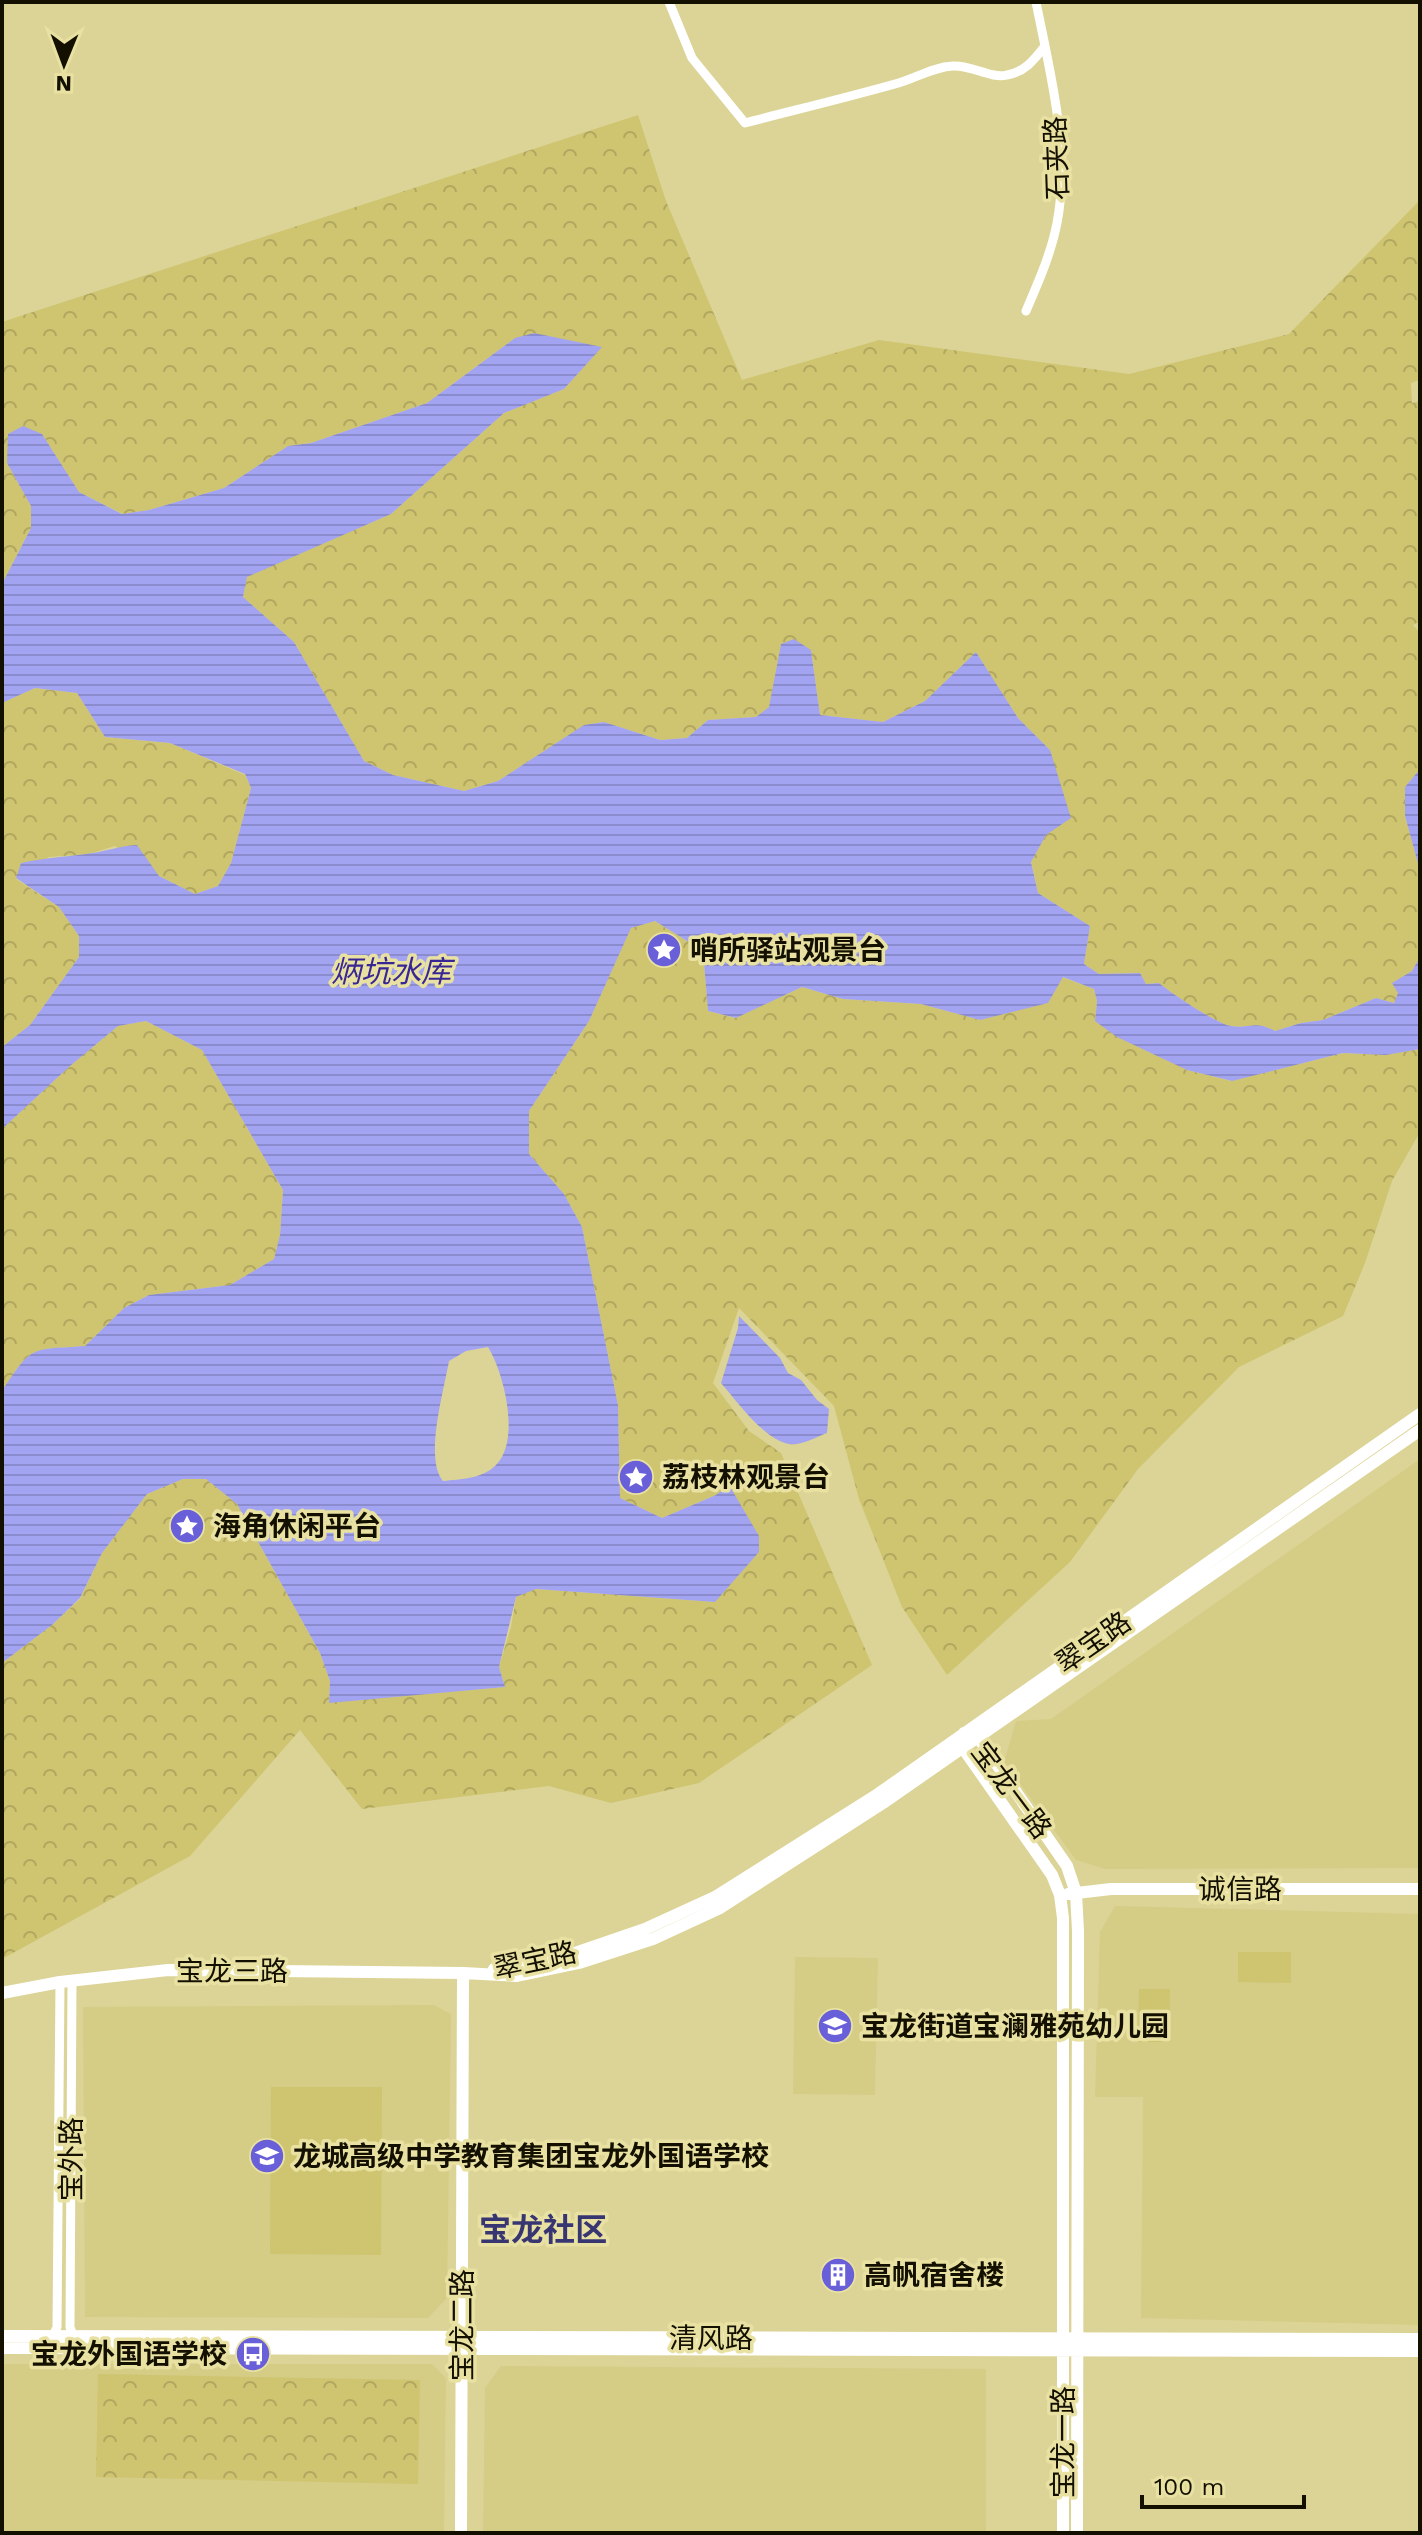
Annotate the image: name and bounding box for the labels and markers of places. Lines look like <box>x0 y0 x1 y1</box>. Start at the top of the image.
place icon: 哨所驿站观景台 <box>645 931 683 969</box>
place label: 哨所驿站观景台 <box>690 934 886 967</box>
place icon: 荔枝林观景台 <box>617 1458 655 1496</box>
place label: 荔枝林观景台 <box>662 1461 830 1494</box>
place icon: 海角休闲平台 <box>168 1507 206 1545</box>
place label: 海角休闲平台 <box>213 1510 381 1543</box>
school or university icon: 宝龙街道宝澜雅苑幼儿园 <box>816 2007 854 2045</box>
place label: 宝龙街道宝澜雅苑幼儿园 <box>861 2010 1169 2043</box>
school or university icon: 龙城高级中学教育集团宝龙外国语学校 <box>248 2137 286 2175</box>
place label: 龙城高级中学教育集团宝龙外国语学校 <box>293 2140 769 2173</box>
building icon: 高帆宿舍楼 <box>819 2256 857 2294</box>
place label: 高帆宿舍楼 <box>864 2259 1004 2292</box>
bus stop icon: 宝龙外国语学校 <box>234 2335 272 2373</box>
place label: 宝龙外国语学校 <box>31 2338 227 2371</box>

